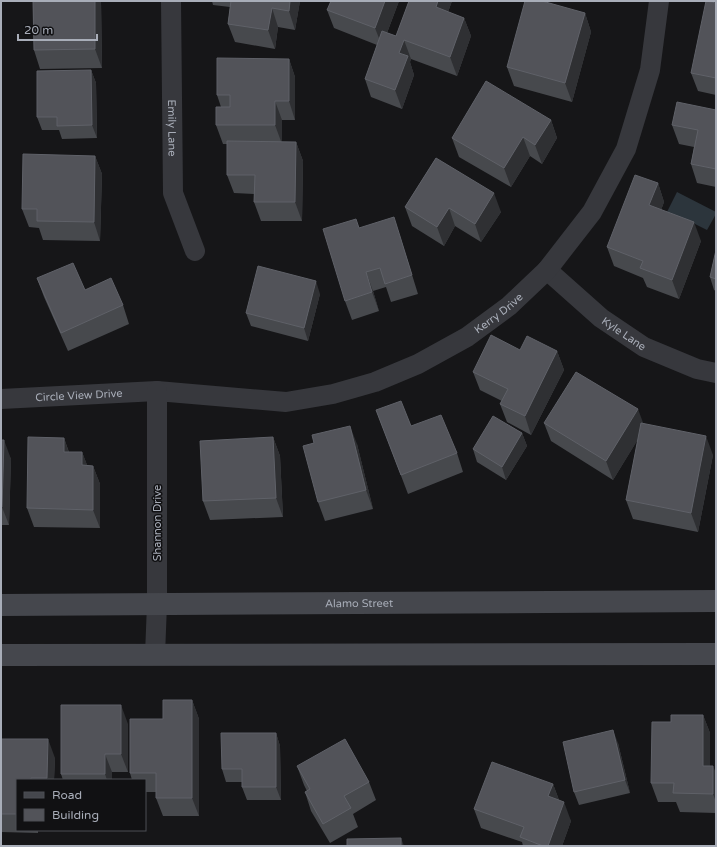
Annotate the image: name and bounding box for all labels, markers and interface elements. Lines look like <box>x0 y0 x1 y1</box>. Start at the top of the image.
scale bar <box>18 16 97 42</box>
text: 20 m <box>24 23 53 37</box>
street label: Emily Lane <box>166 100 179 156</box>
street label: Kerry Drive <box>472 290 525 336</box>
street label: Kyle Lane <box>599 314 649 353</box>
street label: Circle View Drive <box>35 386 123 404</box>
street label: Shannon Drive <box>151 485 164 561</box>
street label: Alamo Street <box>325 596 393 610</box>
legend <box>16 779 146 831</box>
text: Road <box>52 788 82 802</box>
text: Building <box>52 808 99 822</box>

